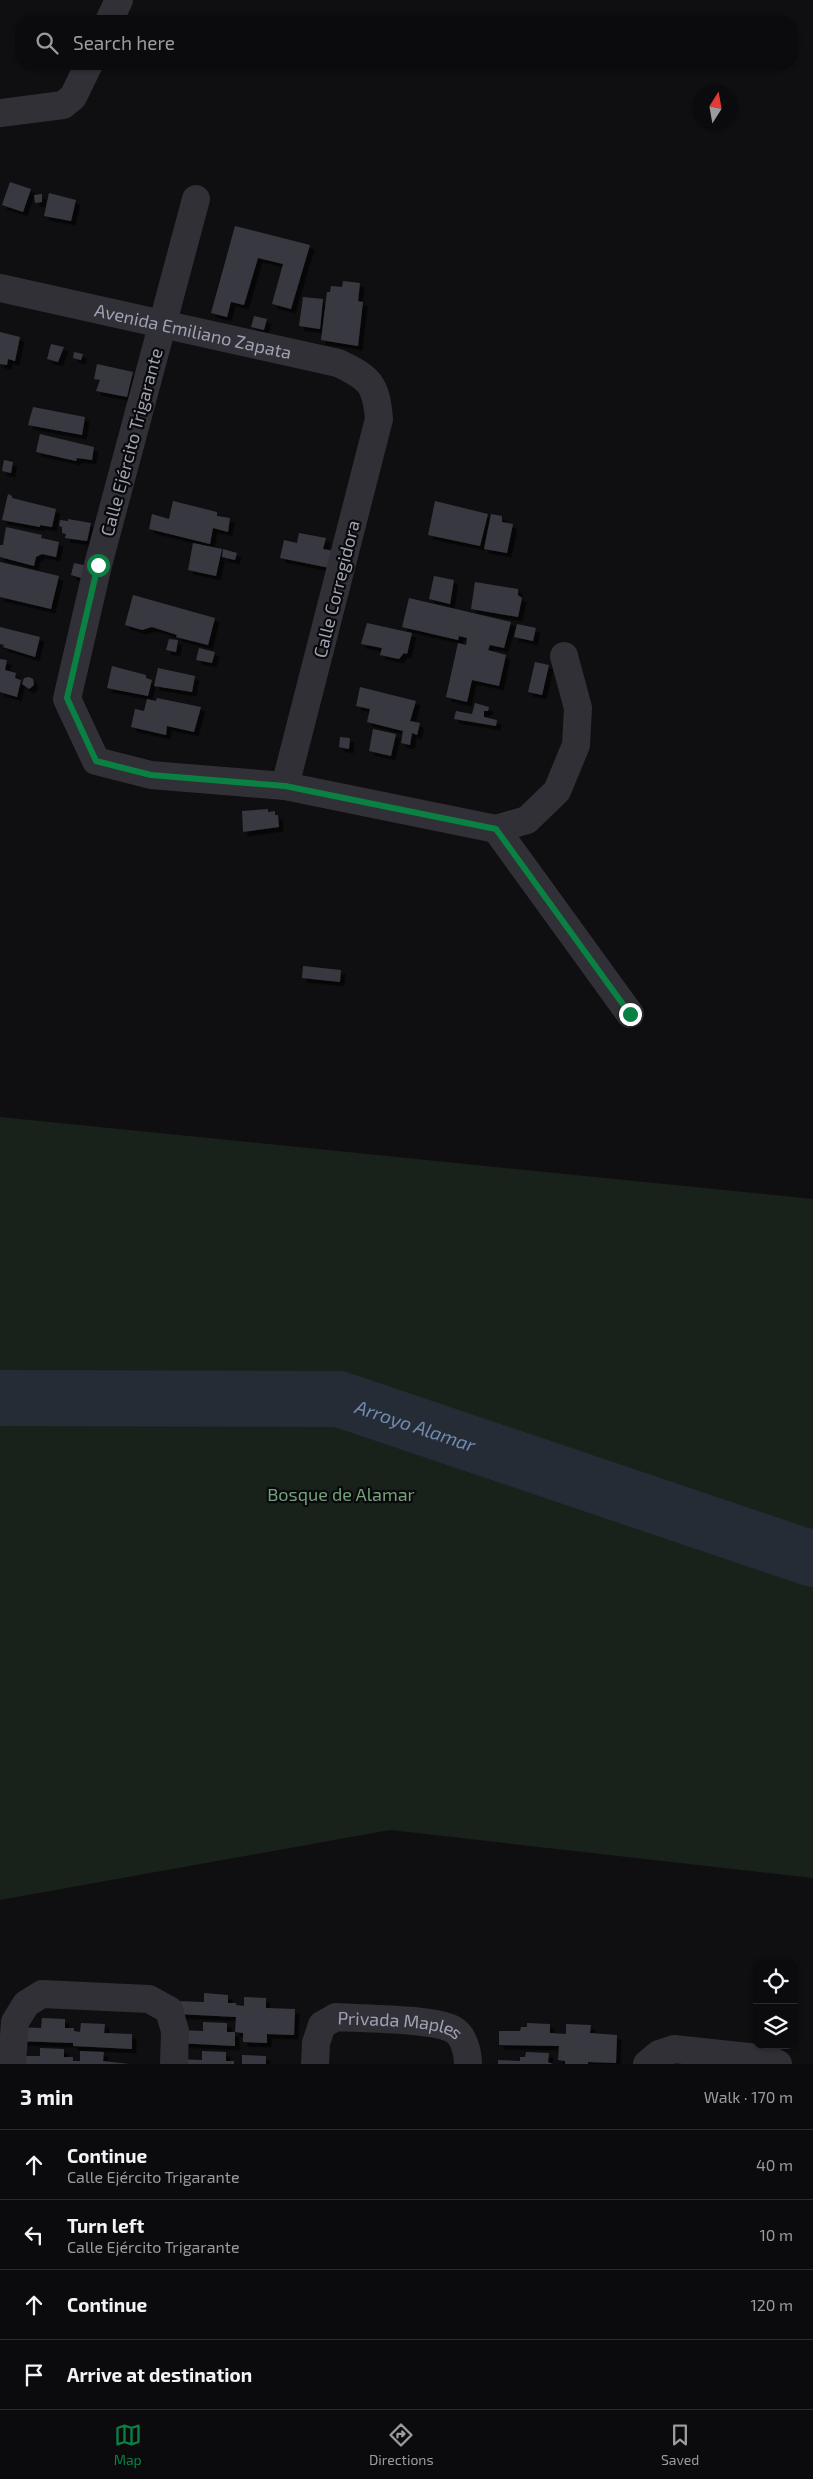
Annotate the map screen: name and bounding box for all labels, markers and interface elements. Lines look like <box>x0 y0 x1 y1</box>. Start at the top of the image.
search box <box>15 15 798 70</box>
icon: search <box>33 29 61 57</box>
text: Search here <box>73 31 175 54</box>
north arrow <box>693 85 738 130</box>
street label: Avenida Emiliano Zapata <box>93 298 294 363</box>
street label: Calle Ejército Trigarante <box>95 345 167 539</box>
street label: Calle Corregidora <box>308 518 364 660</box>
route start <box>87 554 110 577</box>
route end <box>619 1003 642 1026</box>
water label: Arroyo Alamar <box>352 1394 479 1456</box>
park label: Bosque de Alamar <box>267 1483 415 1505</box>
map controls <box>753 1959 798 2049</box>
button: locate <box>753 1959 798 2004</box>
button: layers <box>753 2004 798 2049</box>
street label: Privada Maples <box>337 2006 468 2044</box>
text: 3 min <box>20 2084 73 2109</box>
text: Walk · 170 m <box>704 2087 793 2106</box>
text: Continue <box>67 2144 147 2167</box>
icon: ahead <box>20 2151 48 2179</box>
text: 40 m <box>756 2155 793 2174</box>
text: Calle Ejército Trigarante <box>67 2167 240 2186</box>
text: Turn left <box>67 2214 144 2237</box>
icon: left <box>20 2221 48 2249</box>
text: 10 m <box>759 2225 793 2244</box>
text: Calle Ejército Trigarante <box>67 2237 240 2256</box>
icon: ahead <box>20 2291 48 2319</box>
text: Continue <box>67 2293 147 2316</box>
text: 120 m <box>750 2295 793 2314</box>
icon: arrive <box>20 2361 48 2389</box>
text: Arrive at destination <box>67 2363 252 2386</box>
tab: Map <box>114 2421 142 2468</box>
tab: Directions <box>369 2421 434 2468</box>
tab: Saved <box>661 2421 699 2468</box>

